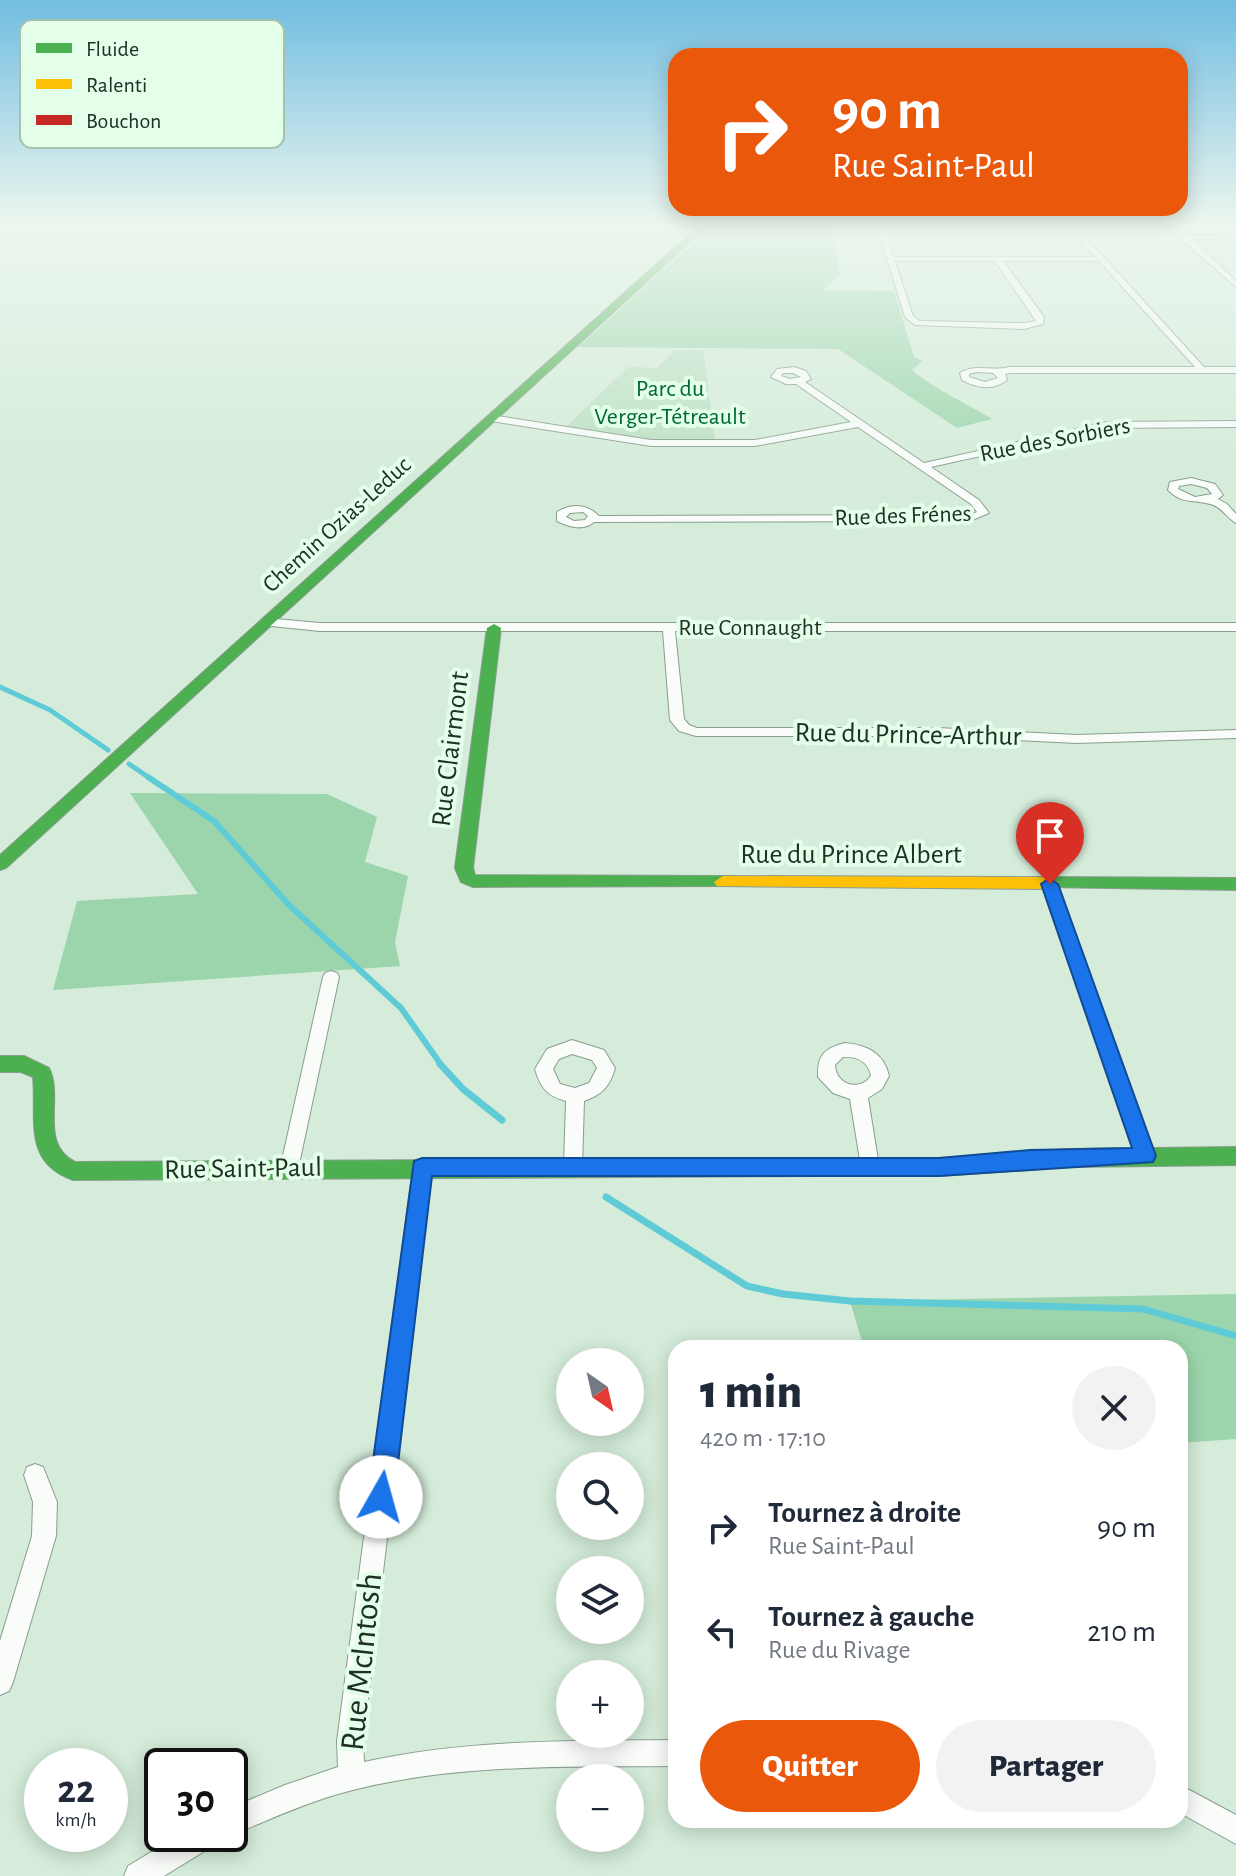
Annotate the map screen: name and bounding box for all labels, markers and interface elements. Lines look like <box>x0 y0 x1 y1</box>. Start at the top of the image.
legend <box>20 20 284 148</box>
text: Fluide <box>86 38 139 60</box>
text: Ralenti <box>86 74 147 96</box>
icon: right <box>700 80 804 184</box>
text: 90 m <box>832 83 942 139</box>
text: Bouchon <box>86 110 161 132</box>
text: Rue Saint-Paul <box>832 148 1035 184</box>
park label: Parc du Verger-Tétreault <box>594 377 746 429</box>
street label: Rue des Sorbiers <box>978 414 1132 466</box>
street label: Chemin Ozias-Leduc <box>259 453 415 597</box>
street label: Rue des Frénes <box>834 502 972 530</box>
street label: Rue Connaught <box>678 616 822 640</box>
street label: Rue Clairmont <box>428 670 474 828</box>
street label: Rue du Prince-Arthur <box>794 719 1022 751</box>
pin <box>1016 802 1084 884</box>
icon: arrive <box>1028 814 1072 858</box>
street label: Rue du Prince Albert <box>740 841 962 869</box>
street label: Rue Saint-Paul <box>164 1154 322 1184</box>
north arrow <box>556 1348 644 1436</box>
map controls <box>556 1348 644 1852</box>
button: close <box>1072 1366 1156 1450</box>
text: 1 min <box>700 1369 802 1417</box>
text: 420 m · 17:10 <box>700 1425 826 1451</box>
button: search <box>556 1452 644 1540</box>
position arrow <box>339 1455 423 1539</box>
text: Tournez à droite <box>768 1498 961 1528</box>
icon: right <box>700 1506 744 1550</box>
text: 90 m <box>1097 1513 1156 1543</box>
text: Rue Saint-Paul <box>768 1533 915 1559</box>
button: layers <box>556 1556 644 1644</box>
street label: Rue McIntosh <box>336 1571 388 1753</box>
text: Tournez à gauche <box>768 1602 975 1632</box>
icon: left <box>700 1610 744 1654</box>
text: 210 m <box>1087 1617 1156 1647</box>
text: Rue du Rivage <box>768 1637 910 1663</box>
button: + <box>556 1660 644 1748</box>
button: Quitter <box>700 1720 920 1812</box>
button: Partager <box>936 1720 1156 1812</box>
speed limit sign: 30 <box>144 1748 248 1852</box>
button: − <box>556 1764 644 1852</box>
text: 22 <box>57 1770 95 1810</box>
text: km/h <box>55 1810 97 1830</box>

